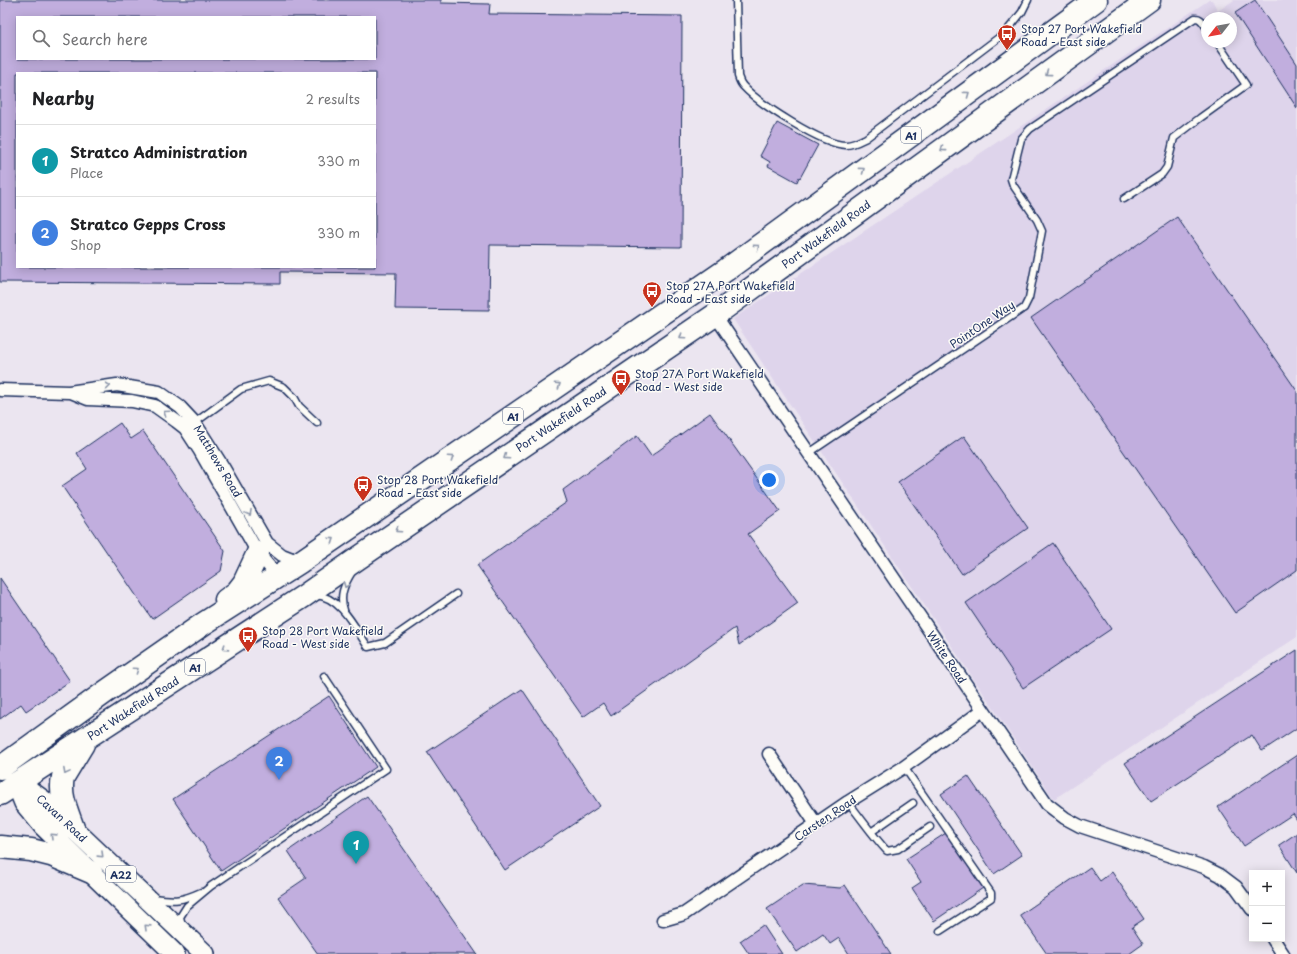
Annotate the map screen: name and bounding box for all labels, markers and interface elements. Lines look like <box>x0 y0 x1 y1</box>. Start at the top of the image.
north arrow <box>1201 12 1237 48</box>
search box <box>16 16 376 60</box>
place label: Stop 27 Port Wakefield Road - East side <box>1021 20 1142 50</box>
bus stop icon: Stop 27 Port Wakefield Road - East side <box>996 23 1018 51</box>
icon: search <box>30 27 52 49</box>
text: Search here <box>62 27 148 50</box>
one-way arrow <box>1045 68 1052 76</box>
text: Nearby <box>32 85 94 111</box>
text: 2 results <box>306 89 360 108</box>
one-way arrow <box>963 91 970 98</box>
road number: A1 <box>901 127 921 143</box>
text: Stratco Administration <box>70 140 247 163</box>
one-way arrow <box>940 144 947 151</box>
text: 1 <box>42 151 48 170</box>
text: 330 m <box>317 151 360 170</box>
text: Place <box>70 163 103 182</box>
one-way arrow <box>858 167 865 175</box>
street label: Port Wakefield Road <box>778 196 874 272</box>
text: Stratco Gepps Cross <box>70 212 226 235</box>
text: 2 <box>40 223 50 242</box>
text: 330 m <box>317 223 360 242</box>
text: Shop <box>70 235 101 254</box>
one-way arrow <box>753 244 760 252</box>
place label: Stop 27A Port Wakefield Road - East side <box>666 277 795 307</box>
bus stop icon: Stop 27A Port Wakefield Road - East side <box>641 280 663 308</box>
street label: PointOne Way <box>946 296 1018 352</box>
one-way arrow <box>680 332 687 339</box>
place label: Stop 27A Port Wakefield Road - West side <box>635 365 764 395</box>
bus stop icon: Stop 27A Port Wakefield Road - West side <box>610 368 632 396</box>
one-way arrow <box>105 382 111 391</box>
street label: Port Wakefield Road <box>512 382 610 456</box>
one-way arrow <box>554 383 561 390</box>
road number: A1 <box>503 408 523 424</box>
one-way arrow <box>163 410 170 418</box>
street label: Matthews Road <box>190 421 246 501</box>
one-way arrow <box>503 452 510 459</box>
one-way arrow <box>447 455 454 463</box>
your location <box>759 470 779 490</box>
place label: Stop 28 Port Wakefield Road - East side <box>377 471 498 501</box>
bus stop icon: Stop 28 Port Wakefield Road - East side <box>352 474 374 502</box>
one-way arrow <box>244 509 252 516</box>
one-way arrow <box>396 525 403 532</box>
one-way arrow <box>328 538 335 545</box>
one-way arrow <box>342 581 350 588</box>
place label: Stop 28 Port Wakefield Road - West side <box>262 622 383 652</box>
bus stop icon: Stop 28 Port Wakefield Road - West side <box>237 625 259 653</box>
street label: White Road <box>923 627 971 687</box>
one-way arrow <box>222 643 229 650</box>
road number: A1 <box>185 659 205 675</box>
one-way arrow <box>132 667 139 675</box>
street label: Port Wakefield Road <box>84 672 182 744</box>
pin: 2 <box>266 747 292 780</box>
one-way arrow <box>63 768 71 776</box>
street label: Cavan Road <box>33 790 91 846</box>
street label: Carsten Road <box>790 791 860 845</box>
pin: 1 <box>343 831 369 864</box>
one-way arrow <box>50 833 58 840</box>
one-way arrow <box>96 850 104 858</box>
road number: A22 <box>106 866 136 882</box>
map controls <box>1249 870 1285 942</box>
button: + <box>1249 870 1285 906</box>
button: − <box>1249 906 1285 942</box>
one-way arrow <box>144 924 152 932</box>

